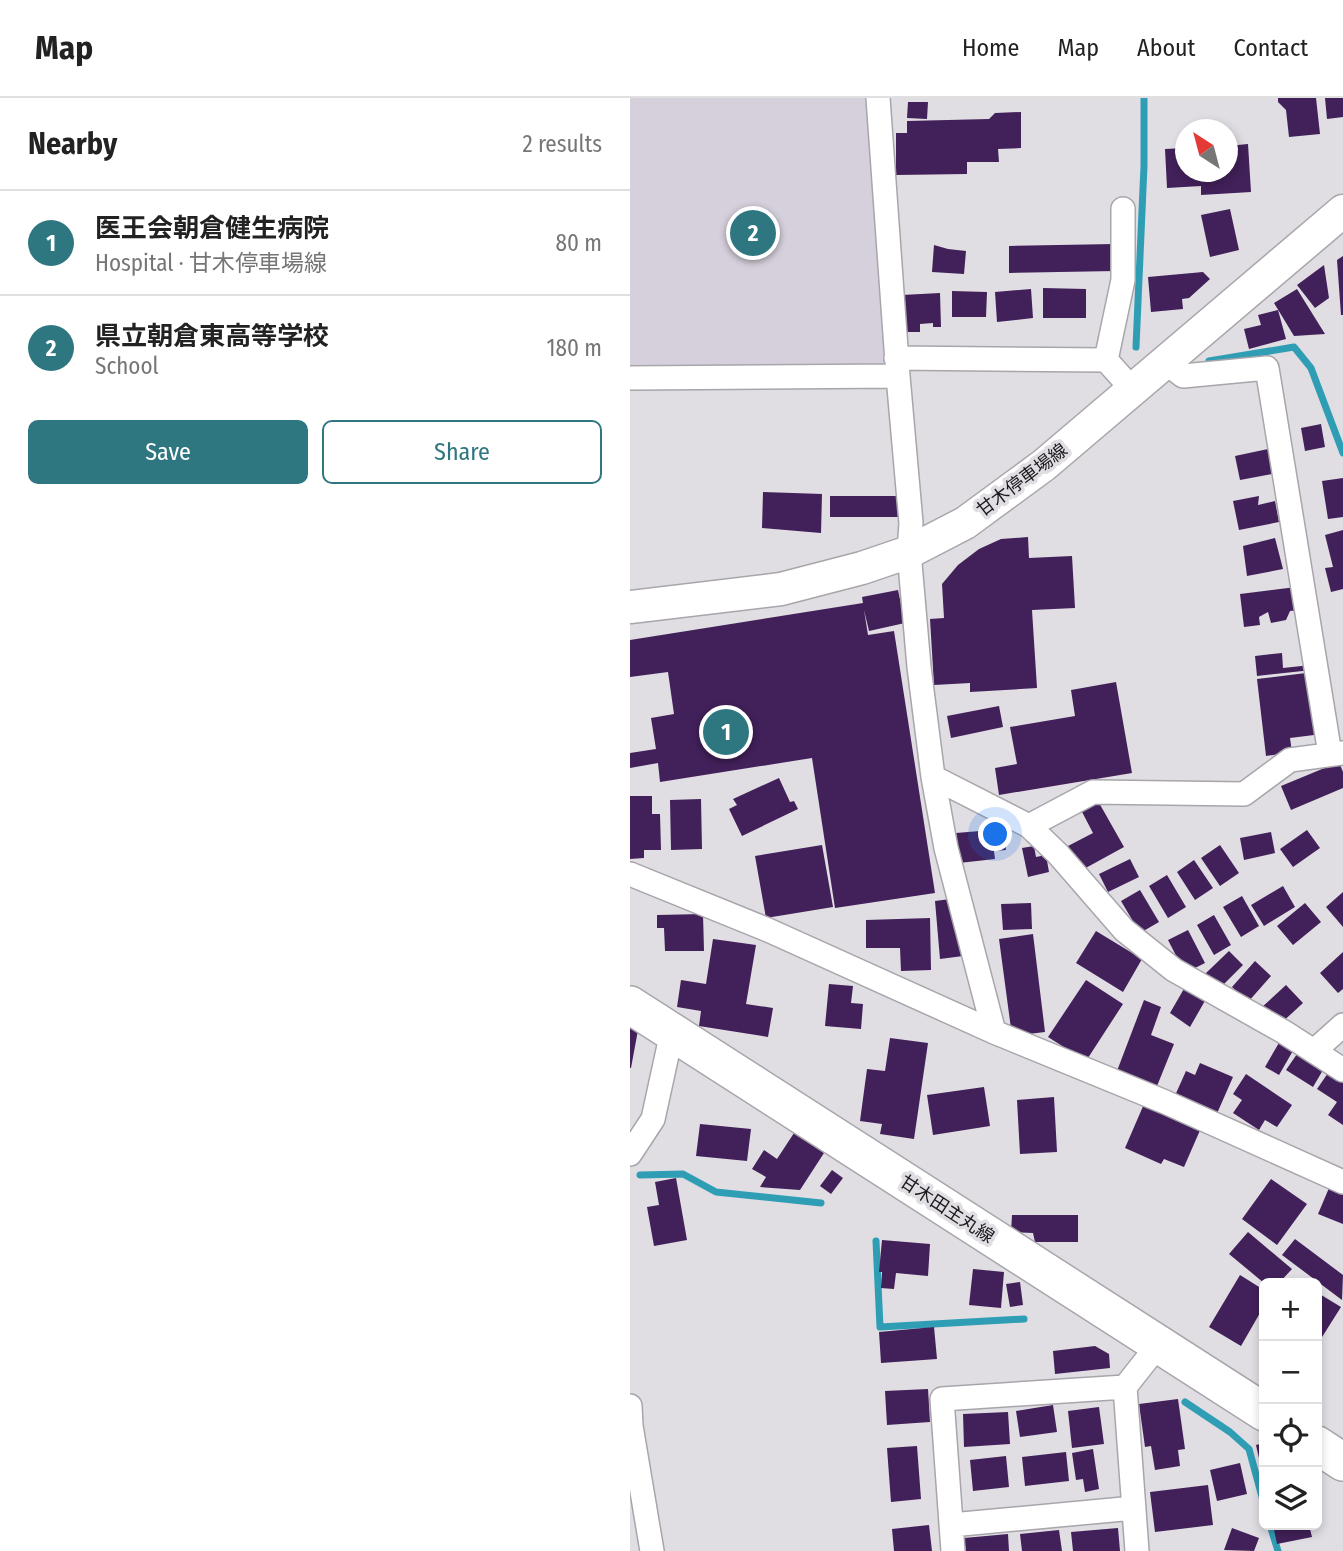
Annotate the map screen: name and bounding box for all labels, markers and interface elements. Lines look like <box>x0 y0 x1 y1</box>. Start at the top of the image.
text: Map <box>35 28 93 68</box>
text: Home <box>962 34 1019 62</box>
text: Map <box>1057 34 1099 62</box>
text: About <box>1137 34 1195 62</box>
text: Contact <box>1233 34 1308 62</box>
north arrow <box>1175 119 1238 182</box>
text: Nearby <box>28 126 117 162</box>
text: 2 results <box>522 130 602 158</box>
pin: 2 <box>730 207 776 259</box>
text: 医王会朝倉健生病院 <box>95 213 329 244</box>
text: 1 <box>46 229 56 257</box>
text: 80 m <box>555 229 602 257</box>
text: Hospital · 甘木停車場線 <box>95 249 327 277</box>
text: 県立朝倉東高等学校 <box>95 321 329 352</box>
text: 2 <box>46 334 56 362</box>
text: 180 m <box>546 334 602 362</box>
text: School <box>95 352 159 380</box>
button: Save <box>28 420 308 484</box>
button: Share <box>322 420 602 484</box>
street label: 甘木停車場線 <box>972 439 1072 521</box>
pin: 1 <box>703 706 749 758</box>
your location <box>978 817 1012 851</box>
street label: 甘木田主丸線 <box>896 1170 998 1248</box>
map controls <box>1259 1278 1322 1530</box>
button: + <box>1259 1278 1322 1341</box>
button: − <box>1259 1341 1322 1404</box>
button: locate <box>1259 1404 1322 1467</box>
button: layers <box>1259 1467 1322 1530</box>

